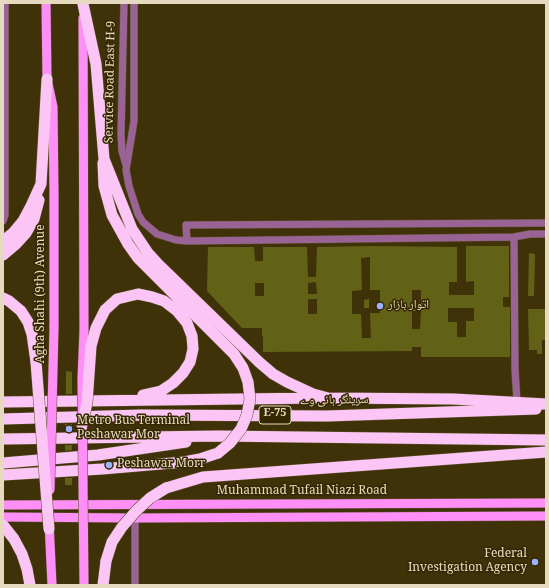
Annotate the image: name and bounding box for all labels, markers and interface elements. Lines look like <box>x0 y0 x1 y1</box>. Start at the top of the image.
street label: Service Road East H-9 <box>104 21 120 143</box>
street label: Agha Shahi (9th) Avenue <box>35 224 49 364</box>
place label: اتوار بازار <box>388 299 429 313</box>
marker: اتوار بازار <box>375 301 385 311</box>
street label: سرینگر ہائی وے <box>299 394 369 410</box>
road number: E-75 <box>259 406 291 424</box>
place label: Metro Bus Terminal Peshawar Mor <box>77 415 190 443</box>
marker: Metro Bus Terminal Peshawar Mor <box>64 424 74 434</box>
place label: Peshawar Morr <box>117 458 205 472</box>
marker: Peshawar Morr <box>104 460 114 470</box>
street label: Muhammad Tufail Niazi Road <box>217 485 387 499</box>
place label: Federal Investigation Agency <box>408 548 527 576</box>
marker: Federal Investigation Agency <box>530 557 540 567</box>

